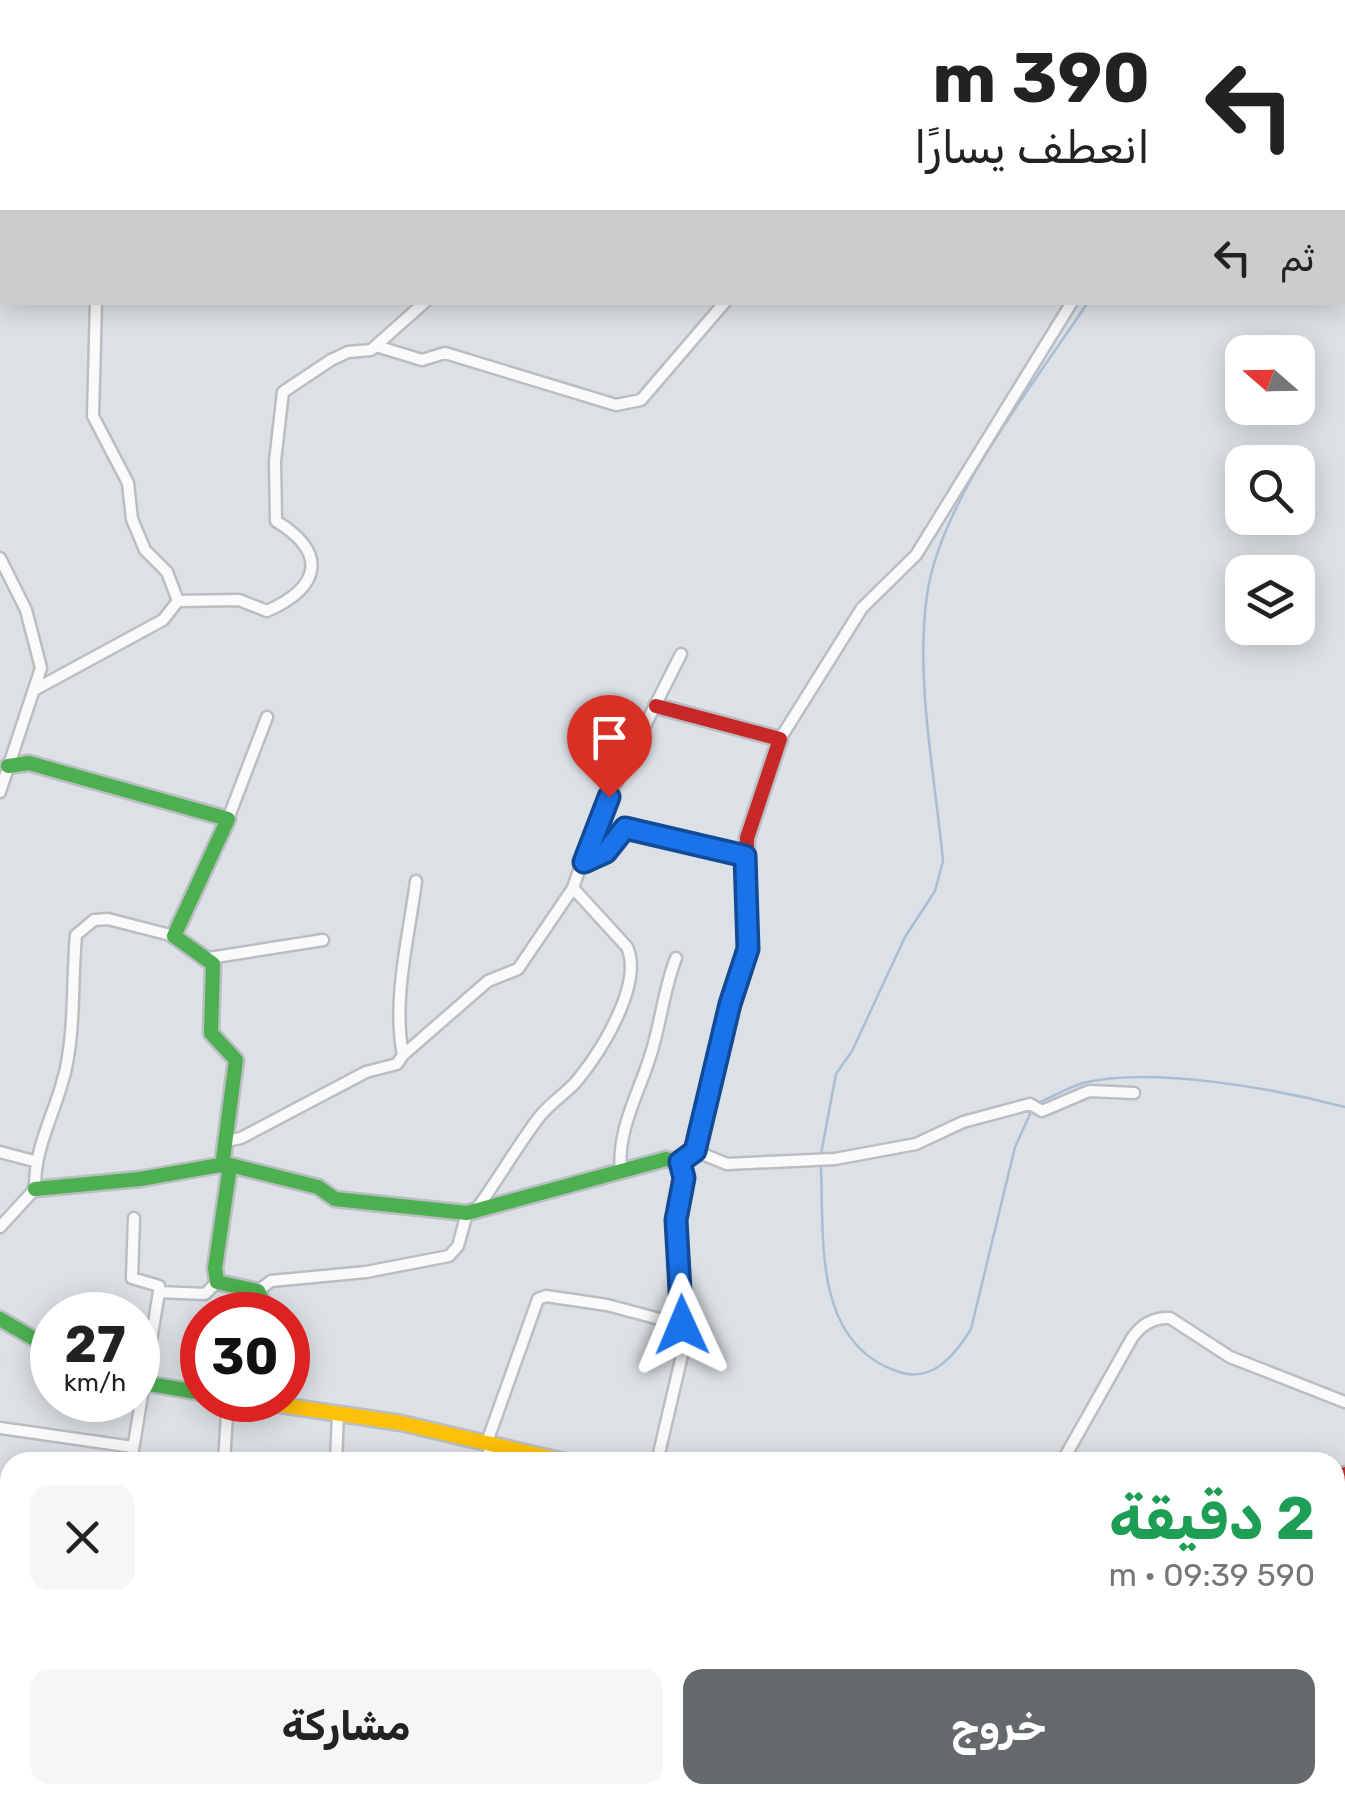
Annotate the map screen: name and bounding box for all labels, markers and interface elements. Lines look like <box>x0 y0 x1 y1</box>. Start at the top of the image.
text: 390 m <box>932 37 1150 120</box>
icon: left <box>1185 40 1315 170</box>
text: انعطف يسارًا <box>914 121 1150 174</box>
icon: left <box>1205 230 1260 285</box>
text: ثم <box>1280 235 1315 281</box>
north arrow <box>1225 335 1315 425</box>
map controls <box>1225 335 1315 645</box>
button: search <box>1225 445 1315 535</box>
button: layers <box>1225 555 1315 645</box>
pin <box>567 695 652 798</box>
icon: arrive <box>582 710 637 765</box>
position arrow <box>630 1273 734 1377</box>
speed limit sign: 30 <box>180 1292 310 1422</box>
text: 27 <box>64 1315 126 1375</box>
text: km/h <box>64 1368 126 1397</box>
text: 2 دقيقة <box>1109 1483 1315 1554</box>
button: close <box>30 1485 135 1590</box>
text: 590 m · 09:39 <box>1108 1556 1315 1594</box>
button: مشاركة <box>30 1669 663 1784</box>
button: خروج <box>683 1669 1315 1784</box>

